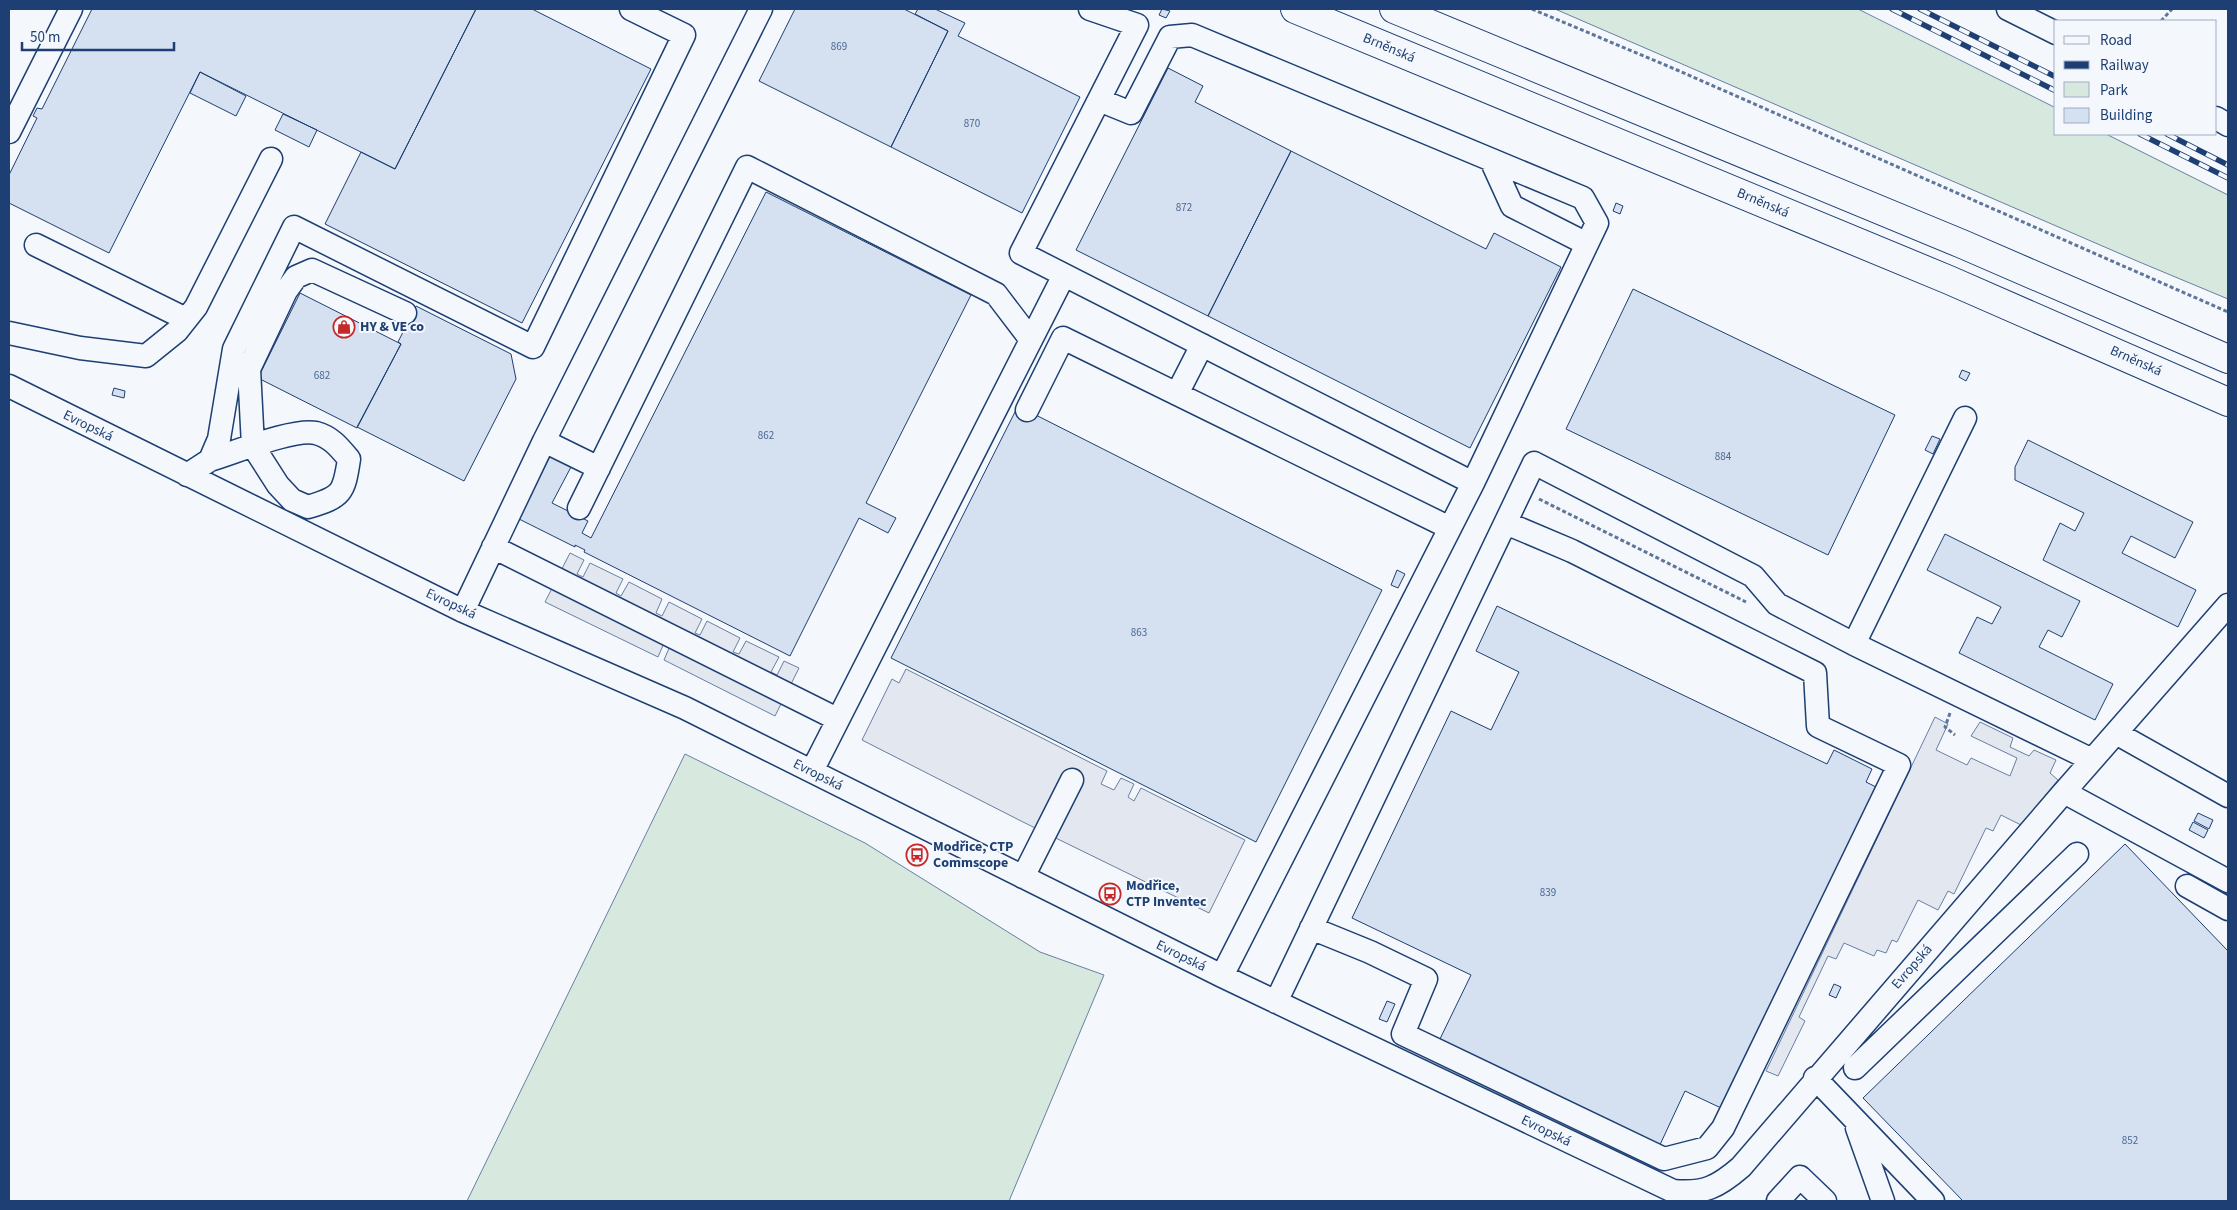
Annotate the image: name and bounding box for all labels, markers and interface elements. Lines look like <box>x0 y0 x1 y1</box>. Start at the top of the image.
scale bar <box>22 20 175 52</box>
legend <box>2054 20 2217 135</box>
text: 50 m <box>30 27 60 48</box>
street label: Brněnská <box>1360 28 1418 68</box>
text: Road <box>2100 30 2132 51</box>
house number: 869 <box>831 39 847 54</box>
text: Railway <box>2100 55 2149 76</box>
text: Park <box>2100 80 2129 101</box>
text: Building <box>2100 105 2153 126</box>
house number: 870 <box>964 116 980 131</box>
street label: Brněnská <box>1734 183 1792 223</box>
house number: 872 <box>1176 200 1192 215</box>
shop icon: HY & VE co <box>332 315 356 339</box>
place label: HY & VE co <box>360 317 424 337</box>
street label: Brněnská <box>2107 341 2165 381</box>
house number: 682 <box>314 368 330 383</box>
street label: Evropská <box>60 405 116 447</box>
house number: 862 <box>758 428 774 443</box>
house number: 884 <box>1715 449 1732 464</box>
street label: Evropská <box>423 584 479 624</box>
house number: 863 <box>1131 625 1147 640</box>
street label: Evropská <box>790 754 846 796</box>
place label: Modřice, CTP Commscope <box>933 837 1013 873</box>
bus stop icon: Modřice, CTP Commscope <box>905 843 929 867</box>
place label: Modřice, CTP Inventec <box>1126 876 1207 912</box>
bus stop icon: Modřice, CTP Inventec <box>1098 882 1122 906</box>
house number: 839 <box>1540 885 1556 900</box>
street label: Evropská <box>1153 935 1209 977</box>
street label: Evropská <box>1887 940 1937 994</box>
street label: Evropská <box>1518 1110 1574 1152</box>
house number: 852 <box>2122 1133 2138 1148</box>

